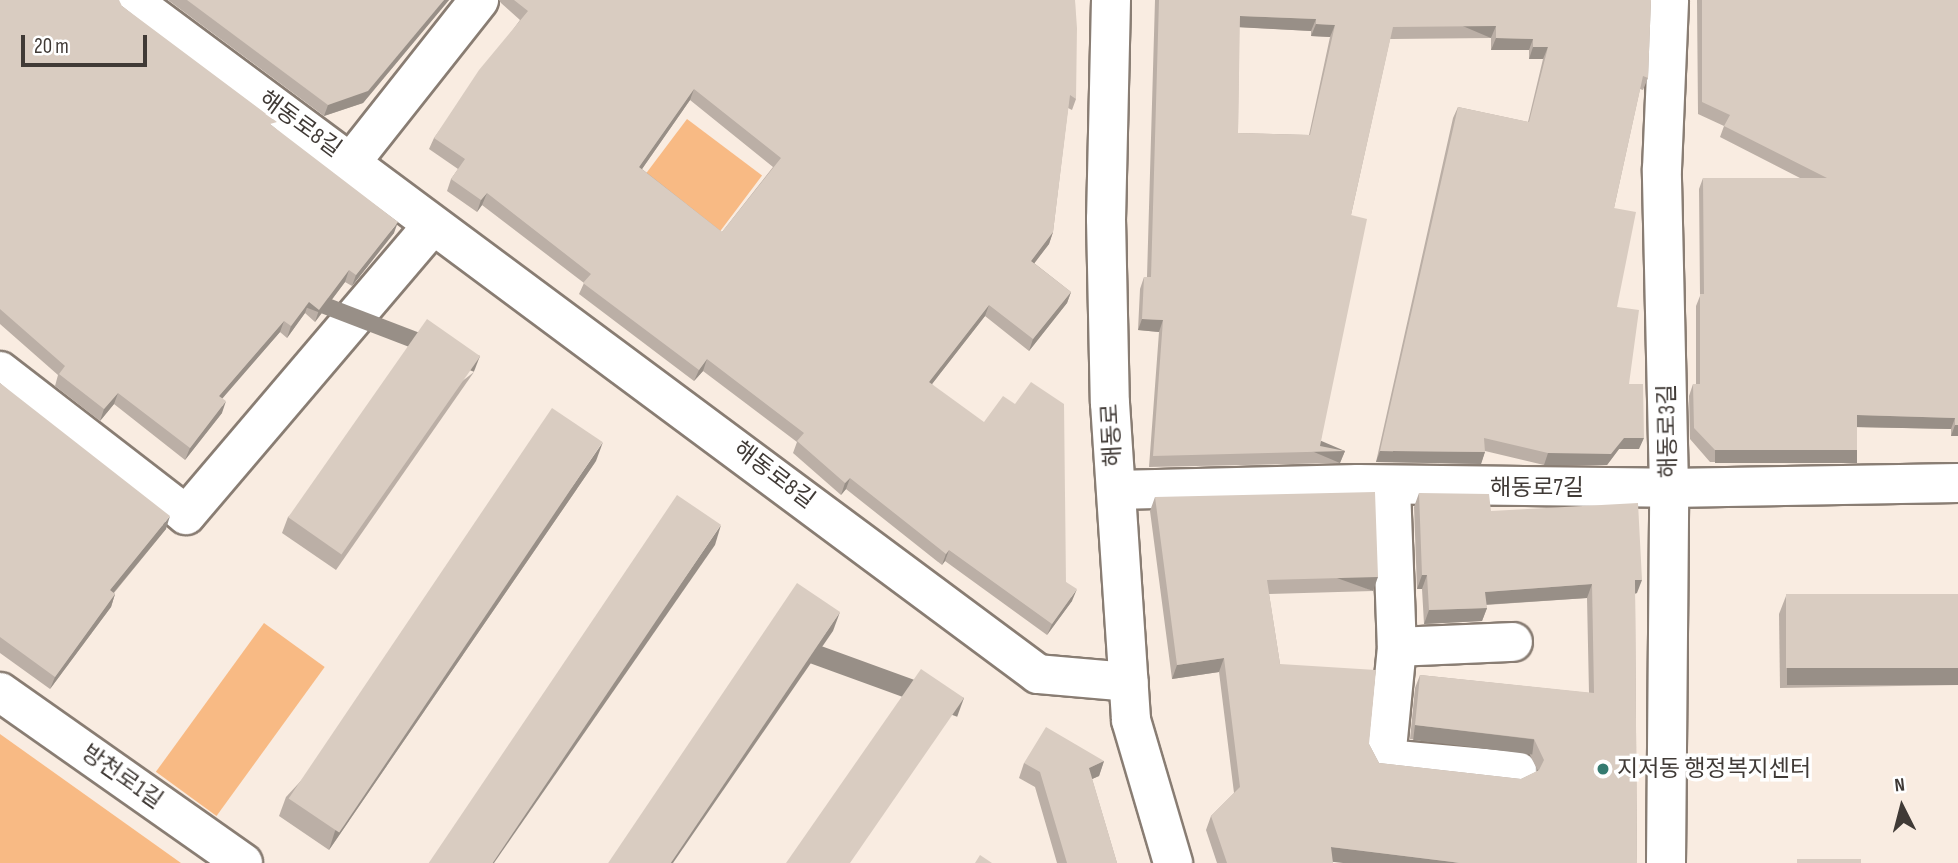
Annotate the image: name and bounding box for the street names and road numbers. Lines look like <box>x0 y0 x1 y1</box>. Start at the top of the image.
street label: 해동로8길 <box>254 85 346 163</box>
street label: 해동로3길 <box>1653 384 1683 478</box>
street label: 해동로 <box>1097 403 1127 467</box>
street label: 해동로8길 <box>728 435 820 515</box>
street label: 해동로7길 <box>1490 474 1584 502</box>
street label: 방천로1길 <box>76 739 168 815</box>

